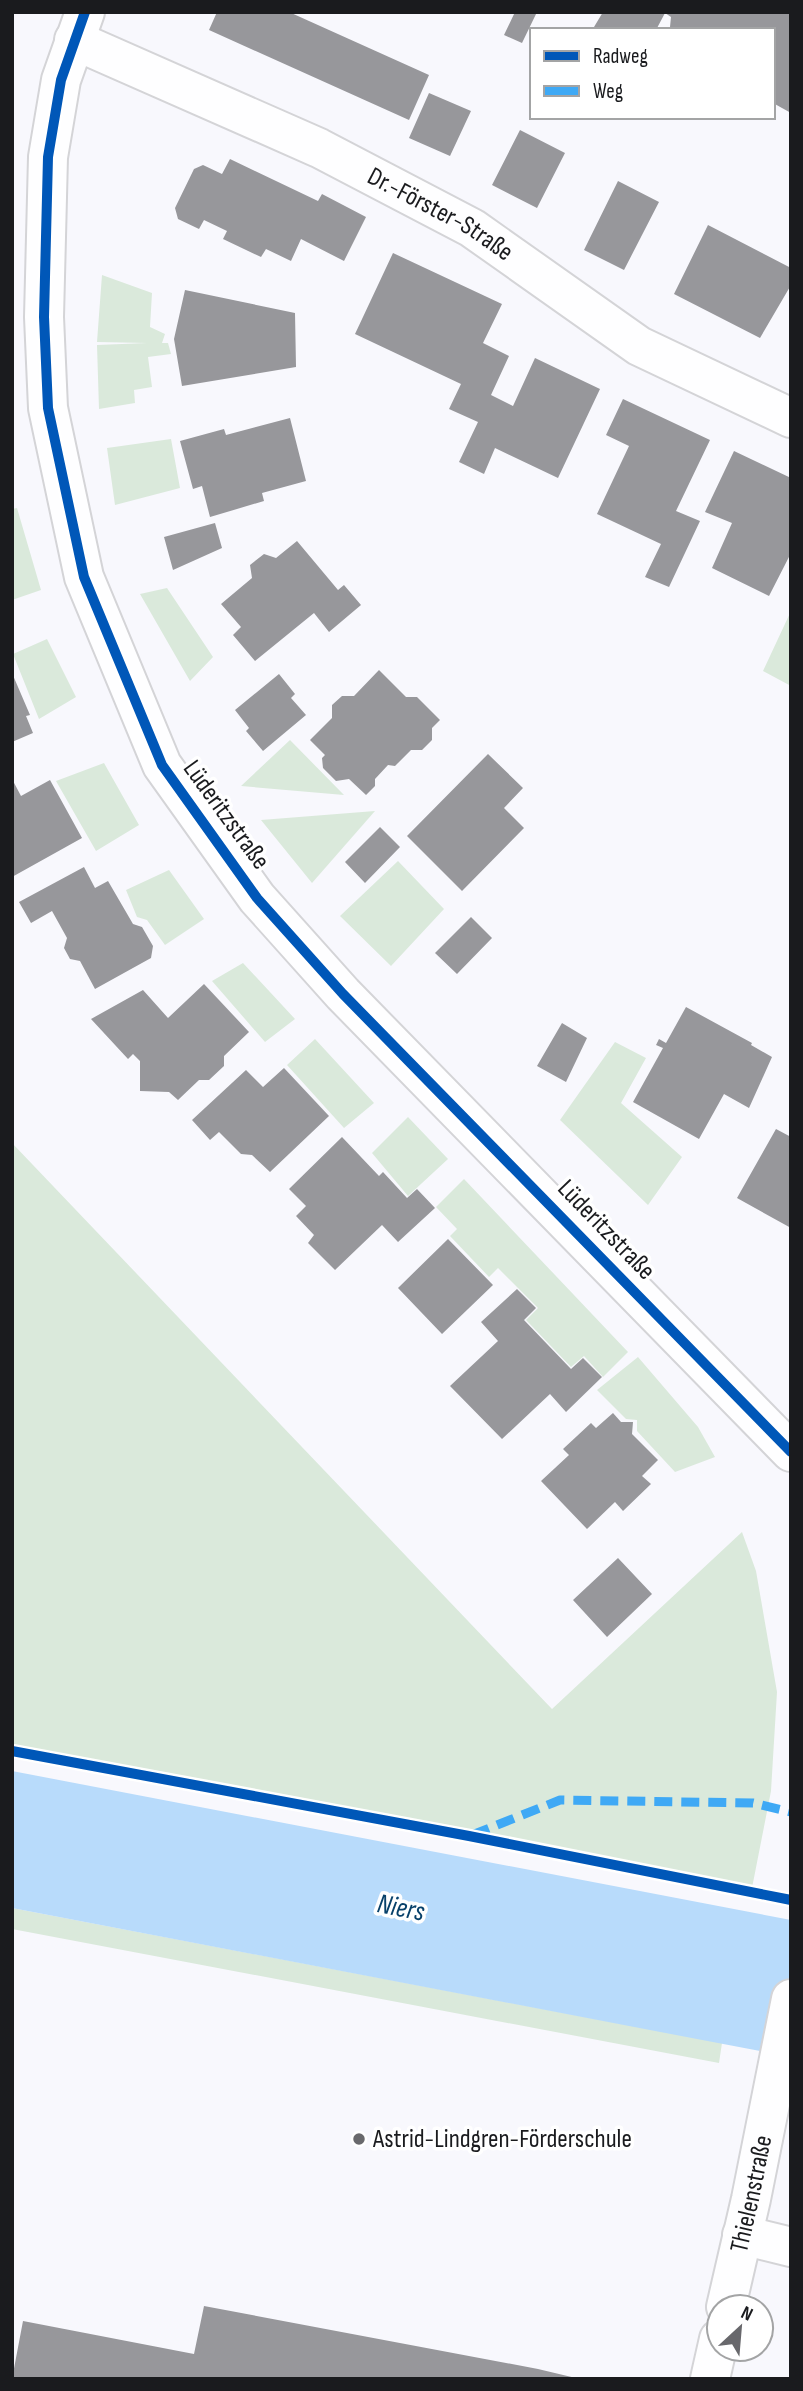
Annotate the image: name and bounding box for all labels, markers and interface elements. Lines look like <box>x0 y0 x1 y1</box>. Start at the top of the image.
legend <box>530 28 775 119</box>
text: Radweg <box>593 44 648 69</box>
text: Weg <box>593 79 623 104</box>
street label: Dr.-Förster-Straße <box>362 161 519 268</box>
street label: Lüderitzstraße <box>176 754 276 876</box>
street label: Lüderitzstraße <box>551 1173 661 1287</box>
water label: Niers <box>375 1887 428 1929</box>
place label: Astrid-Lindgren-Förderschule <box>372 2124 632 2155</box>
marker: Astrid-Lindgren-Förderschule <box>351 2131 367 2147</box>
street label: Thielenstraße <box>724 2133 779 2255</box>
north arrow <box>705 2293 775 2363</box>
text: N <box>737 2302 756 2327</box>

